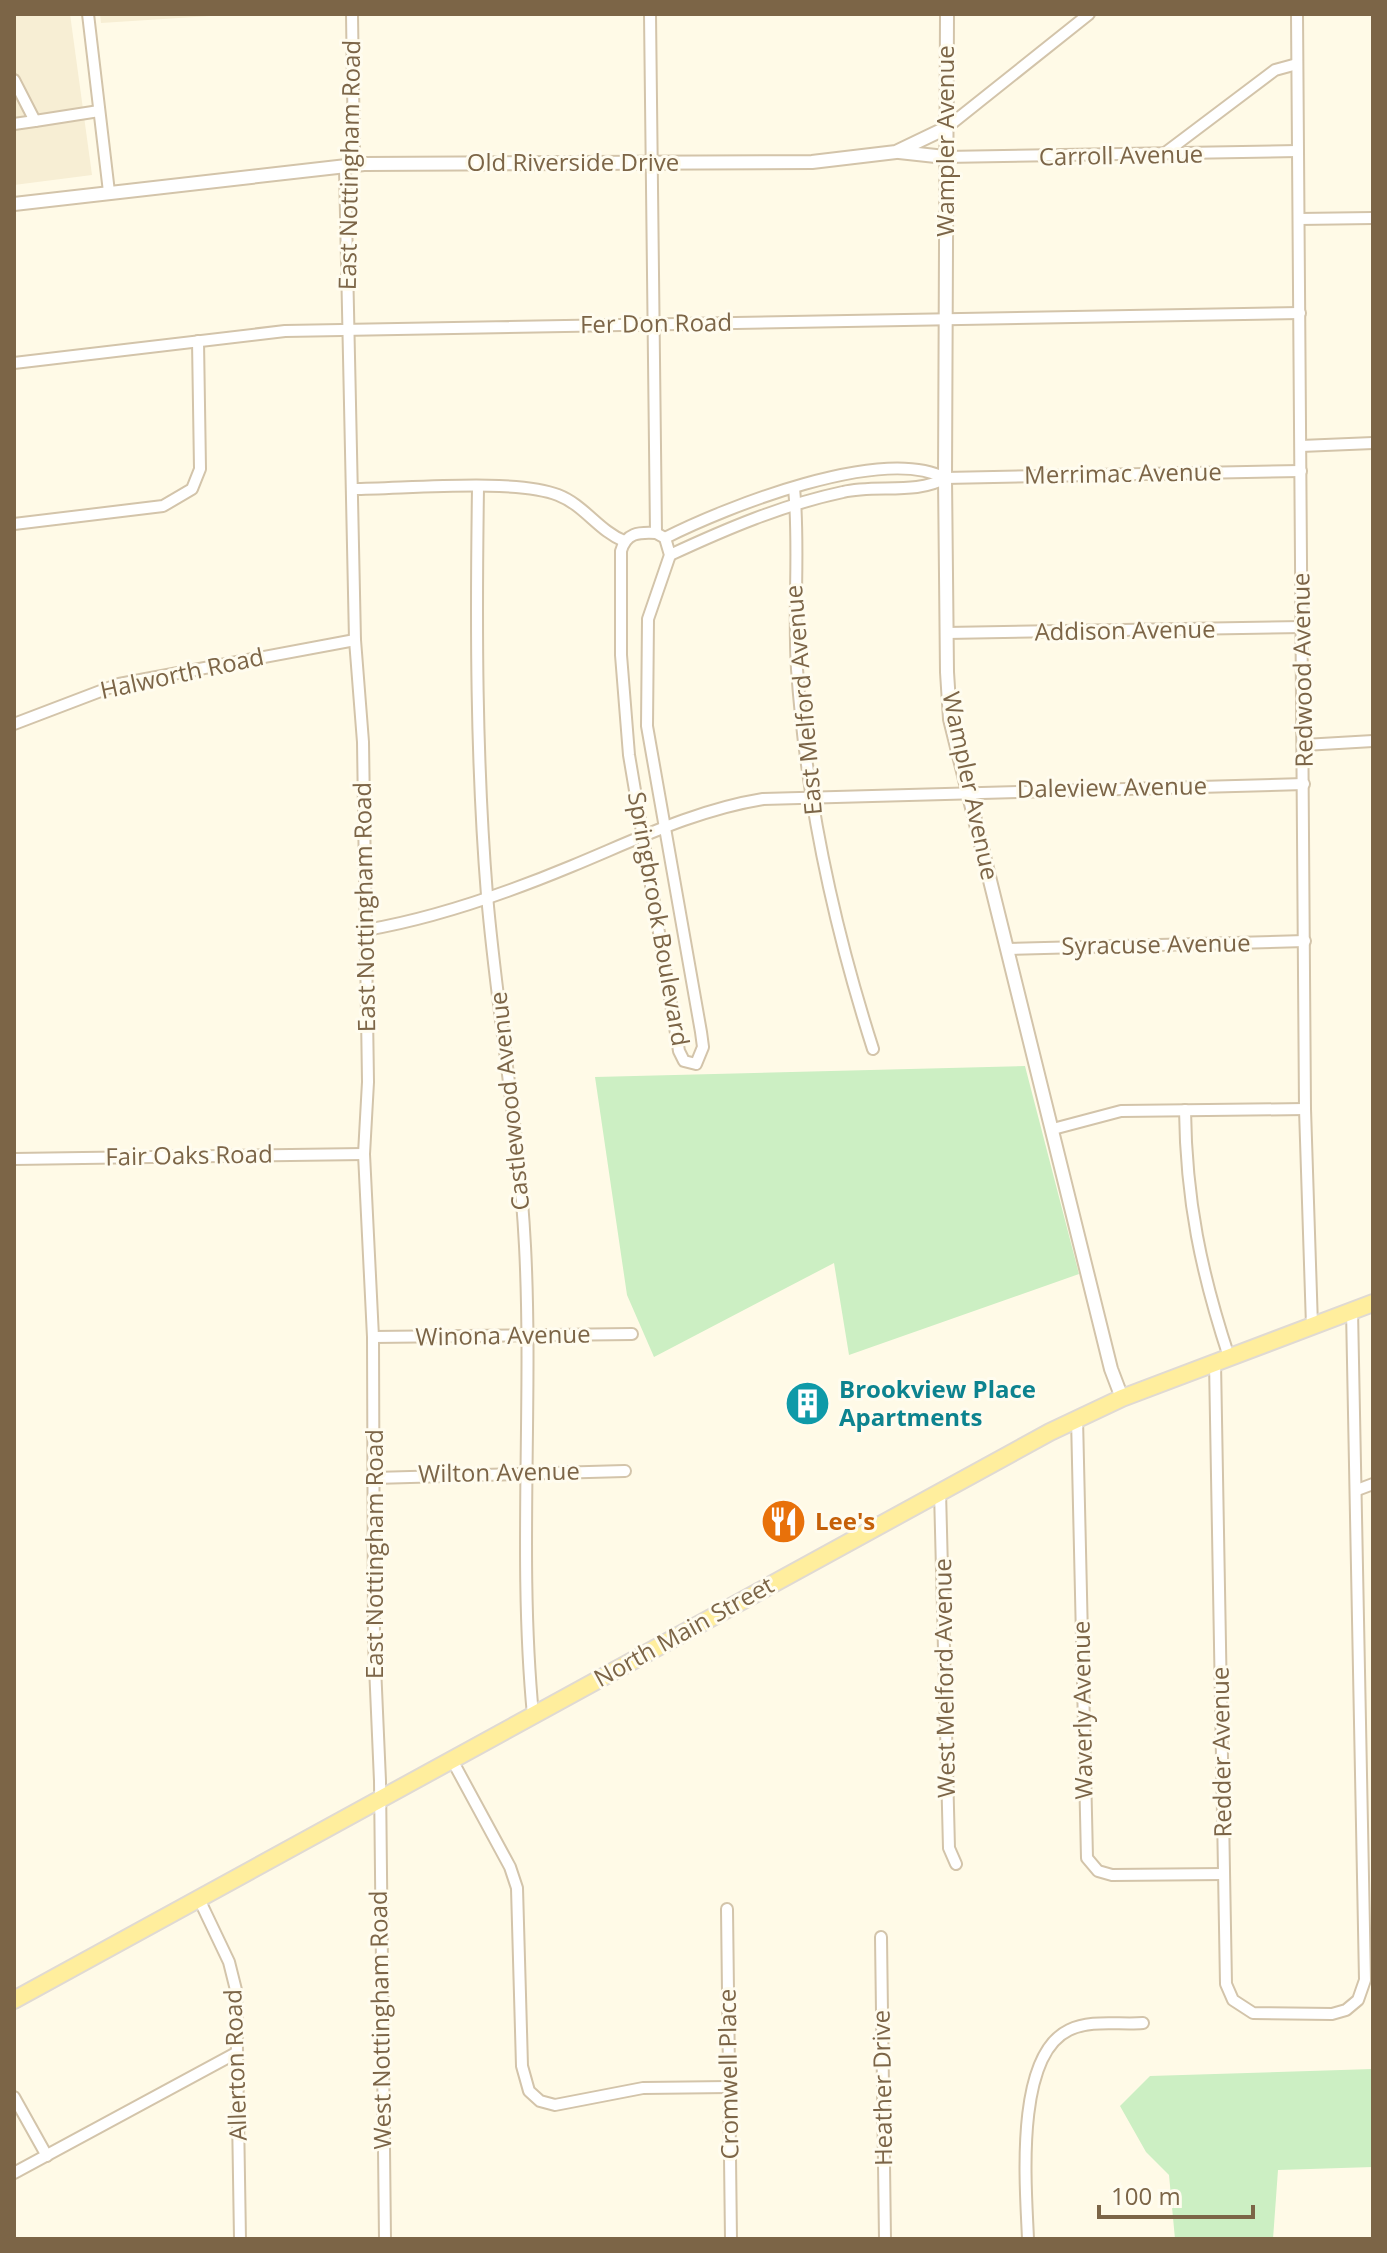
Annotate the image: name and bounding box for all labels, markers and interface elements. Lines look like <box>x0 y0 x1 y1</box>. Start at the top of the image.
street label: East Nottingham Road <box>330 40 367 290</box>
street label: Wampler Avenue <box>928 45 961 237</box>
street label: Carroll Avenue <box>1038 137 1203 172</box>
street label: Old Riverside Drive <box>467 145 679 178</box>
street label: Fer Don Road <box>580 305 732 340</box>
street label: Merrimac Avenue <box>1024 454 1222 491</box>
street label: Redwood Avenue <box>1283 572 1320 768</box>
street label: East Melford Avenue <box>776 584 829 817</box>
street label: Addison Avenue <box>1034 611 1216 648</box>
street label: Halworth Road <box>97 639 267 706</box>
street label: Wampler Avenue <box>935 689 1008 883</box>
street label: Daleview Avenue <box>1017 768 1207 805</box>
street label: East Nottingham Road <box>345 782 382 1032</box>
street label: Springbrook Boulevard <box>621 789 698 1048</box>
street label: Syracuse Avenue <box>1061 925 1251 962</box>
street label: Castlewood Avenue <box>481 990 536 1212</box>
street label: Fair Oaks Road <box>105 1137 273 1172</box>
street label: Winona Avenue <box>415 1316 591 1353</box>
place label: Brookview Place Apartments <box>839 1372 1036 1433</box>
building icon: Brookview Place Apartments <box>784 1380 832 1428</box>
street label: East Nottingham Road <box>357 1429 390 1679</box>
street label: Wilton Avenue <box>418 1454 580 1489</box>
restaurant icon: Lee's <box>760 1498 808 1546</box>
place label: Lee's <box>815 1504 875 1537</box>
street label: West Melford Avenue <box>925 1558 962 1798</box>
street label: North Main Street <box>587 1568 779 1694</box>
street label: Waverly Avenue <box>1063 1620 1100 1800</box>
street label: Redder Avenue <box>1203 1666 1238 1838</box>
street label: West Nottingham Road <box>361 1890 398 2150</box>
street label: Cromwell Place <box>710 1988 745 2160</box>
street label: Allerton Road <box>215 1989 254 2141</box>
street label: Heather Drive <box>864 2010 899 2166</box>
scale bar <box>1099 2169 1253 2219</box>
text: 100 m <box>1111 2179 1181 2212</box>

